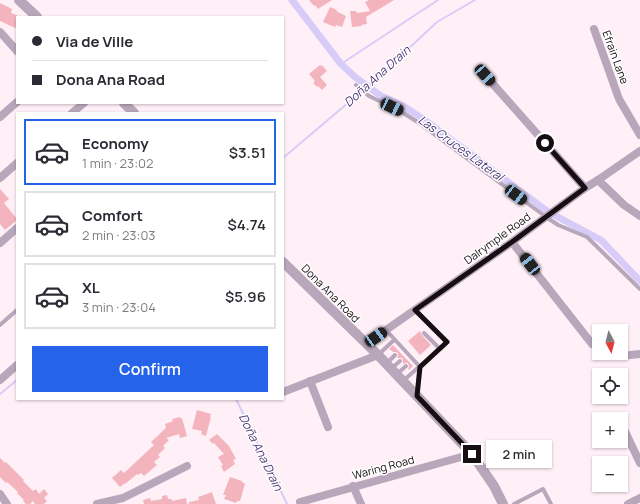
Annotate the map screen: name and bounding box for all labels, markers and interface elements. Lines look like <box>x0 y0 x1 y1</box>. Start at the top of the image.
street label: Efrain Lane <box>599 28 633 86</box>
text: Via de Ville <box>56 31 133 52</box>
water label: Doña Ana Drain <box>340 41 415 110</box>
car <box>473 62 497 88</box>
text: Dona Ana Road <box>56 69 165 90</box>
car <box>379 96 405 118</box>
water label: Las Cruces Lateral <box>415 111 509 186</box>
text: Economy <box>82 133 149 154</box>
icon: car <box>34 134 70 170</box>
route start <box>536 134 554 152</box>
text: $3.51 <box>229 142 266 163</box>
text: 1 min · 23:02 <box>82 154 153 172</box>
car <box>503 183 529 207</box>
text: Comfort <box>82 205 143 226</box>
icon: car <box>34 206 70 242</box>
street label: Dalrymple Road <box>461 209 533 267</box>
text: $4.74 <box>227 214 266 235</box>
text: 2 min · 23:03 <box>82 226 156 244</box>
car <box>518 251 542 277</box>
street label: Dona Ana Road <box>299 261 363 325</box>
text: XL <box>82 277 100 298</box>
icon: car <box>34 278 70 314</box>
text: $5.96 <box>225 286 266 307</box>
text: 3 min · 23:04 <box>82 298 156 316</box>
north arrow <box>592 324 628 360</box>
map controls <box>592 324 628 492</box>
car <box>363 325 389 349</box>
button: Confirm <box>32 346 268 392</box>
button: locate <box>592 368 628 404</box>
water label: Doña Ana Drain <box>235 411 287 494</box>
button: + <box>592 412 628 448</box>
callout: 2 min <box>486 440 552 468</box>
route end <box>463 445 481 463</box>
text: 2 min <box>502 445 536 463</box>
street label: Waring Road <box>350 452 416 482</box>
button: − <box>592 456 628 492</box>

